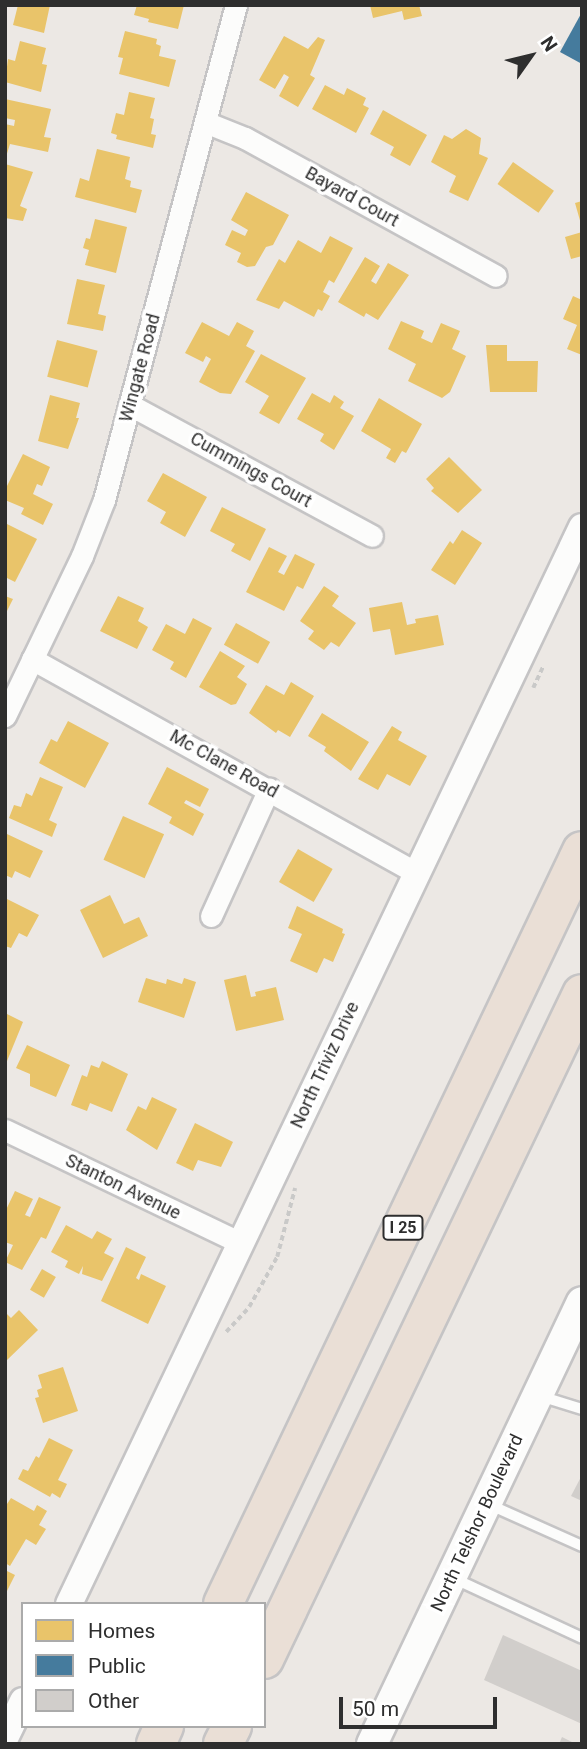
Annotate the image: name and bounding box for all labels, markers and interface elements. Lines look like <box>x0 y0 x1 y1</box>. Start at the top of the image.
north arrow <box>496 21 566 91</box>
text: N <box>536 32 562 56</box>
street label: Bayard Court <box>301 162 403 232</box>
street label: Wingate Road <box>115 311 165 425</box>
street label: Cummings Court <box>186 428 316 512</box>
street label: Mc Clane Road <box>166 725 282 803</box>
street label: North Triviz Drive <box>286 998 364 1132</box>
street label: Stanton Avenue <box>62 1150 184 1224</box>
road number: I 25 <box>382 1216 424 1240</box>
street label: North Telshor Boulevard <box>426 1431 528 1615</box>
legend <box>21 1602 266 1728</box>
text: Homes <box>88 1619 155 1643</box>
text: Public <box>88 1654 146 1678</box>
scale bar <box>342 1682 500 1726</box>
text: Other <box>88 1689 139 1713</box>
text: 50 m <box>352 1697 399 1721</box>

